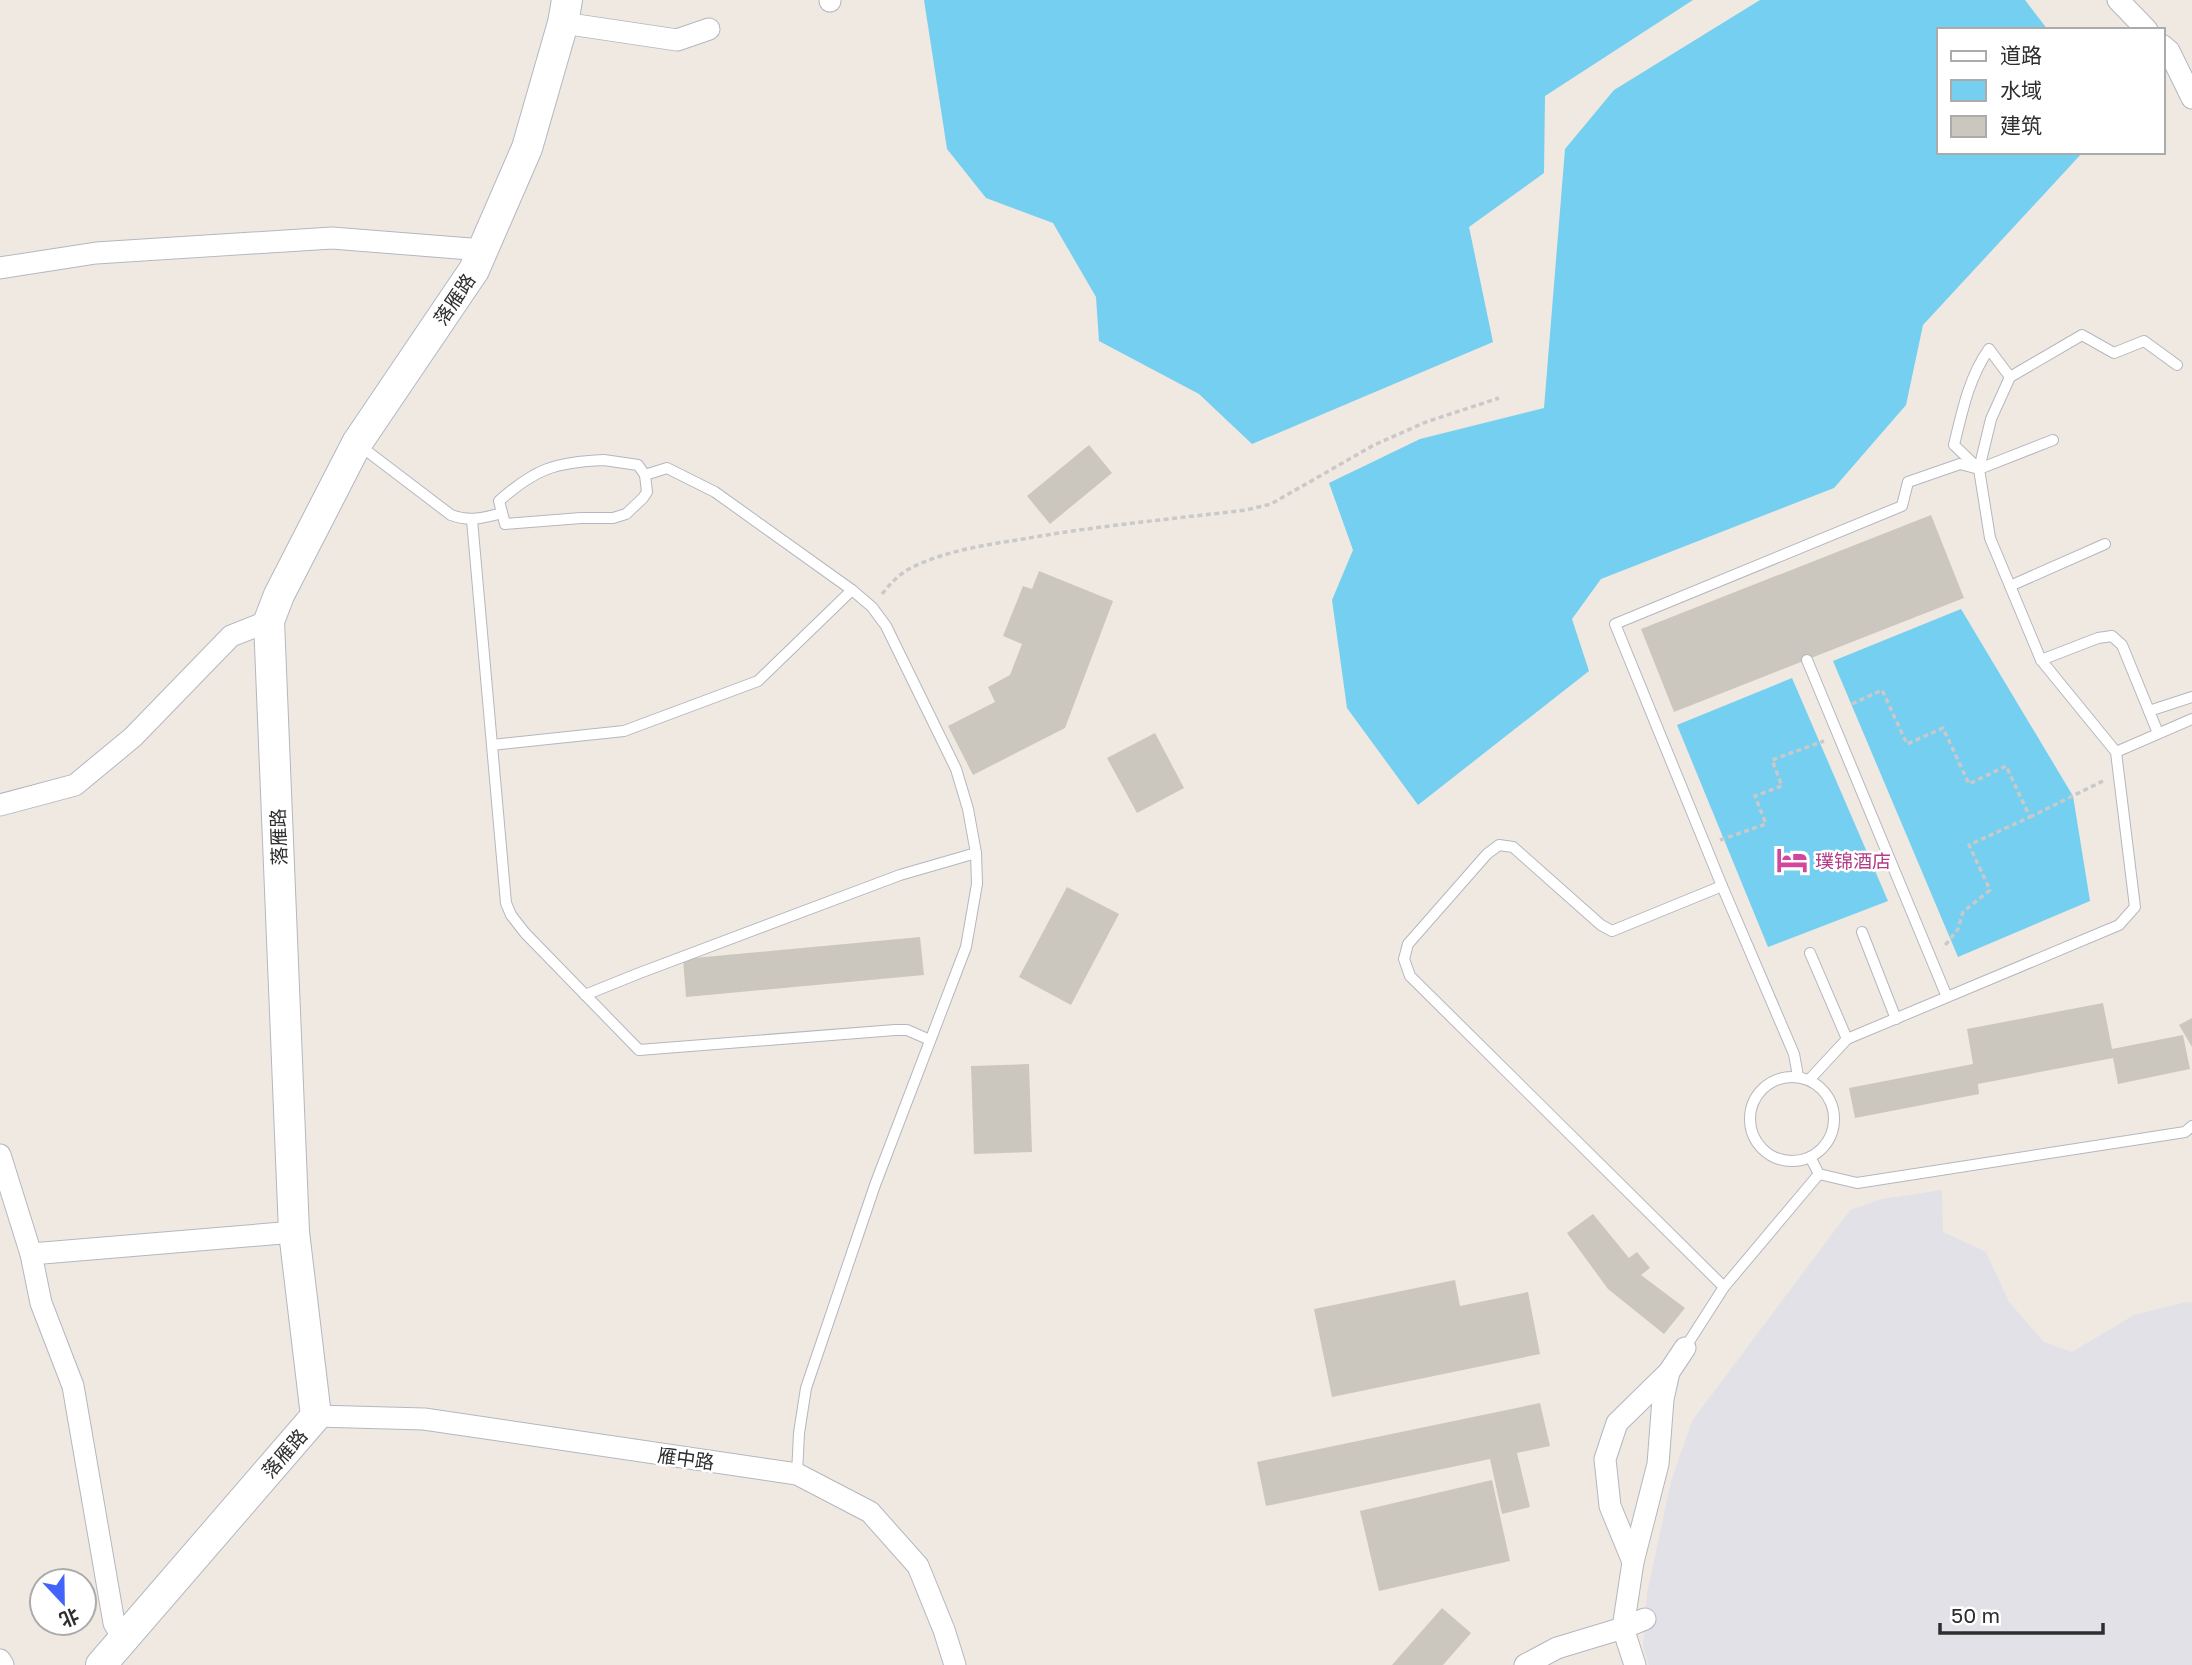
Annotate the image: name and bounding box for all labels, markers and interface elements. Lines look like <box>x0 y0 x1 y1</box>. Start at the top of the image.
legend <box>1937 28 2164 154</box>
text: 道路 <box>2000 42 2042 68</box>
text: 水域 <box>2000 77 2042 103</box>
text: 建筑 <box>2000 112 2042 138</box>
street label: 落雁路 <box>429 269 479 329</box>
street label: 落雁路 <box>266 808 290 866</box>
hotel icon: 璞锦酒店 <box>1775 843 1809 877</box>
place label: 璞锦酒店 <box>1815 849 1891 872</box>
street label: 落雁路 <box>257 1424 311 1482</box>
street label: 雁中路 <box>656 1443 716 1473</box>
north arrow <box>28 1567 98 1637</box>
scale bar <box>1940 1592 2103 1636</box>
text: 50 m <box>1951 1602 2000 1628</box>
text: 北 <box>56 1604 83 1632</box>

